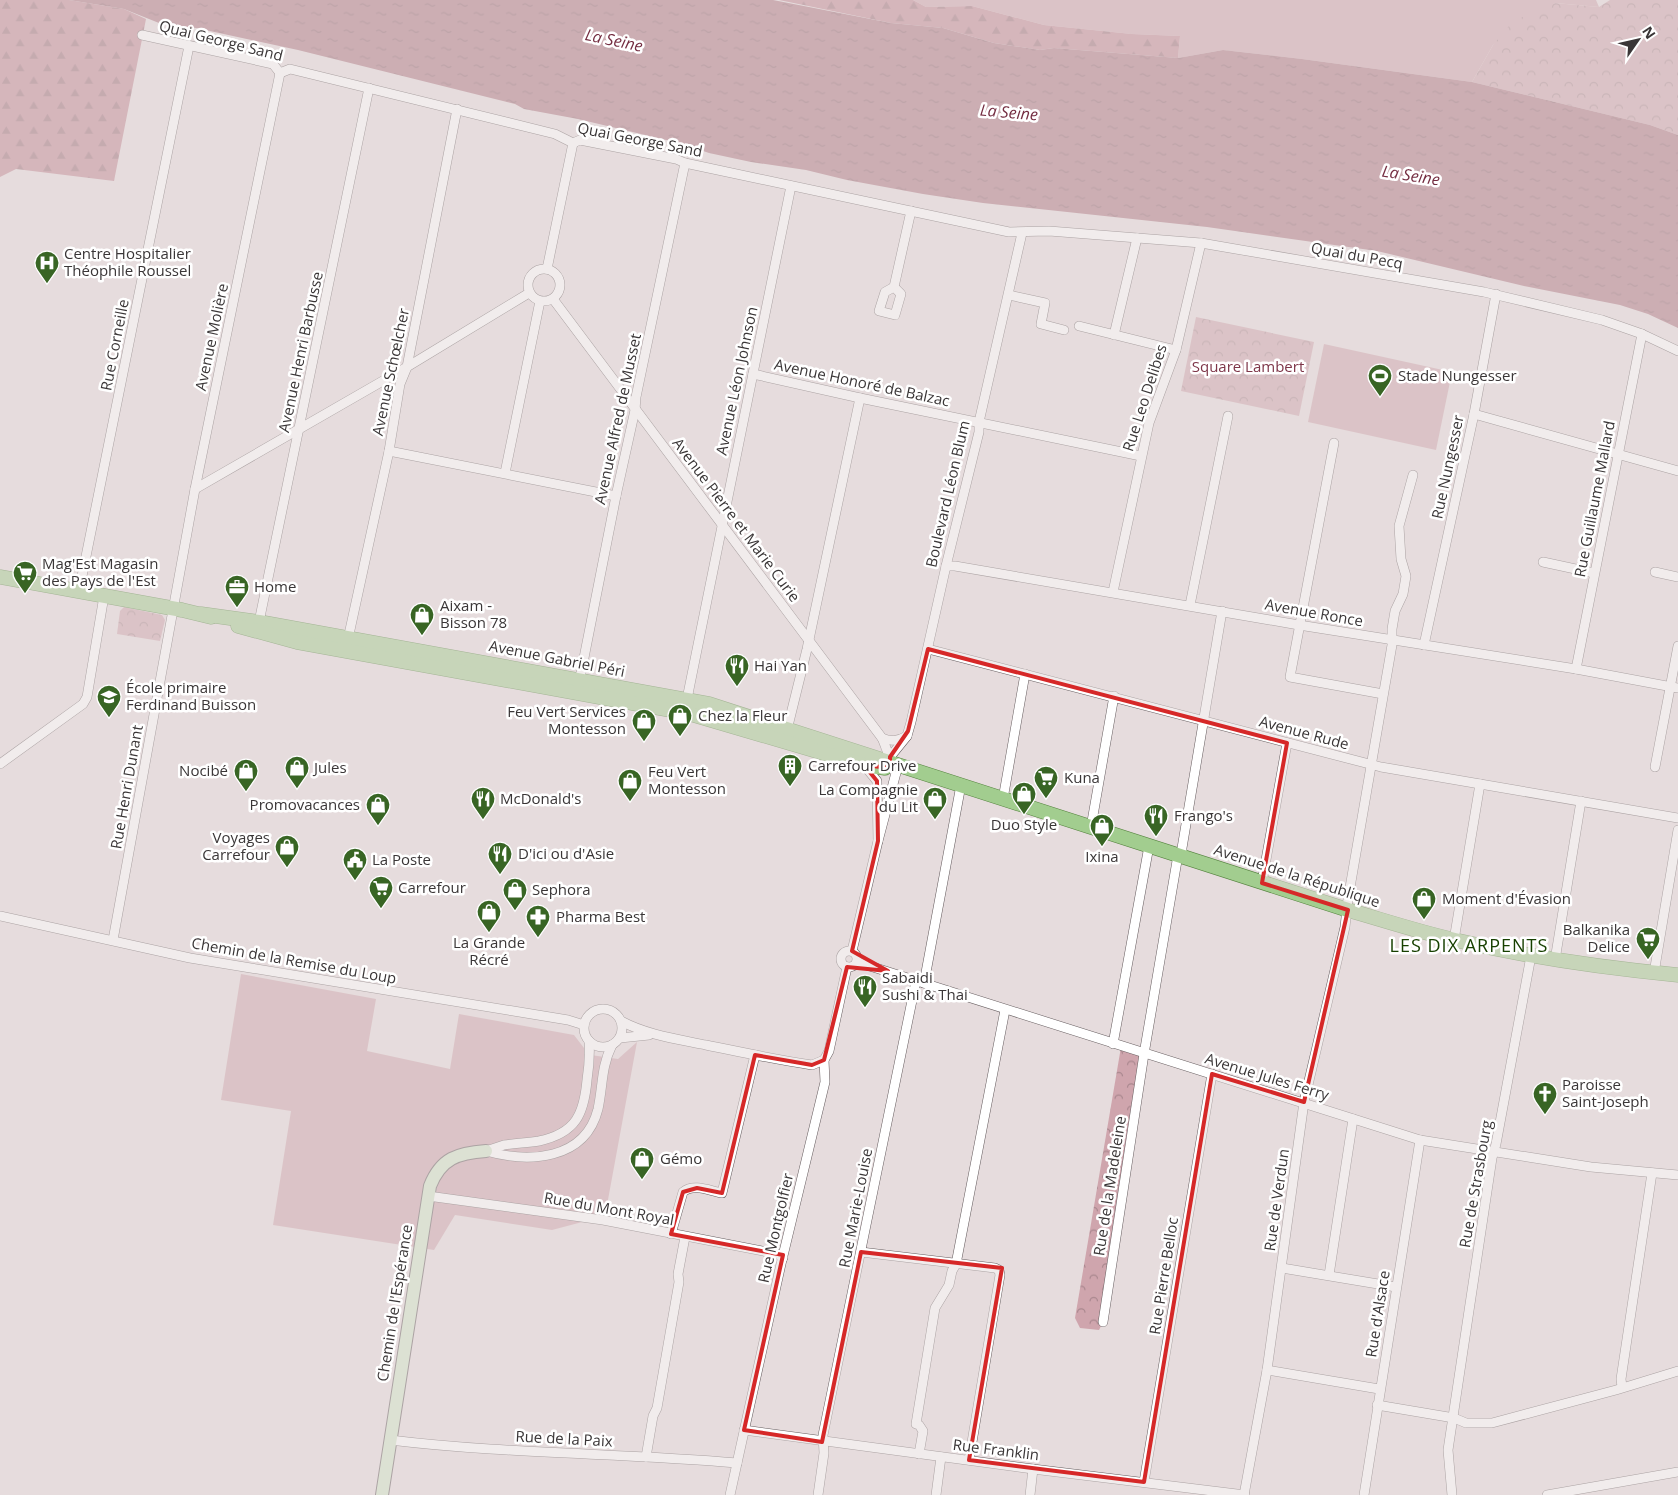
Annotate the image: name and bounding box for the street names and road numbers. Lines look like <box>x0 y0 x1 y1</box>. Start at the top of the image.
street label: Quai George Sand <box>157 15 285 65</box>
street label: Quai George Sand <box>576 117 704 161</box>
street label: Quai du Pecq <box>1310 237 1405 273</box>
street label: Avenue Henri Barbusse <box>273 270 327 434</box>
street label: Avenue Molière <box>190 281 232 392</box>
street label: Rue Corneille <box>95 297 133 392</box>
street label: Avenue Léon Johnson <box>711 305 762 457</box>
street label: Avenue Schœlcher <box>367 306 413 437</box>
street label: Avenue Alfred de Musset <box>589 331 645 506</box>
street label: Rue Leo Delibes <box>1117 342 1171 454</box>
street label: Avenue Honoré de Balzac <box>773 354 952 410</box>
street label: Rue Nungesser <box>1426 413 1468 521</box>
street label: Boulevard Léon Blum <box>920 418 974 569</box>
street label: Rue Guillaume Mallard <box>1569 419 1619 579</box>
street label: Avenue Pierre et Marie Curie <box>668 433 805 606</box>
street label: Avenue Ronce <box>1264 594 1365 630</box>
street label: Avenue Gabriel Péri <box>488 635 627 681</box>
street label: Avenue Rude <box>1257 710 1351 754</box>
street label: Rue Henri Dunant <box>105 723 147 850</box>
street label: Avenue de la République <box>1212 839 1383 911</box>
street label: Chemin de la Remise du Loup <box>190 932 398 988</box>
street label: Avenue Jules Ferry <box>1203 1048 1332 1105</box>
street label: Rue de la Madeleine <box>1088 1114 1130 1257</box>
street label: Rue de Strasbourg <box>1454 1119 1496 1249</box>
street label: Rue Marie-Louise <box>834 1146 876 1269</box>
street label: Rue de Verdun <box>1259 1147 1293 1252</box>
street label: Rue Montgolfier <box>753 1171 797 1285</box>
street label: Rue du Mont Royal <box>542 1187 676 1229</box>
street label: Rue Pierre Belloc <box>1144 1216 1182 1336</box>
street label: Chemin de l'Espérance <box>372 1223 416 1383</box>
street label: Rue d'Alsace <box>1360 1269 1394 1359</box>
street label: Rue de la Paix <box>515 1425 613 1451</box>
street label: Rue Franklin <box>952 1434 1040 1464</box>

